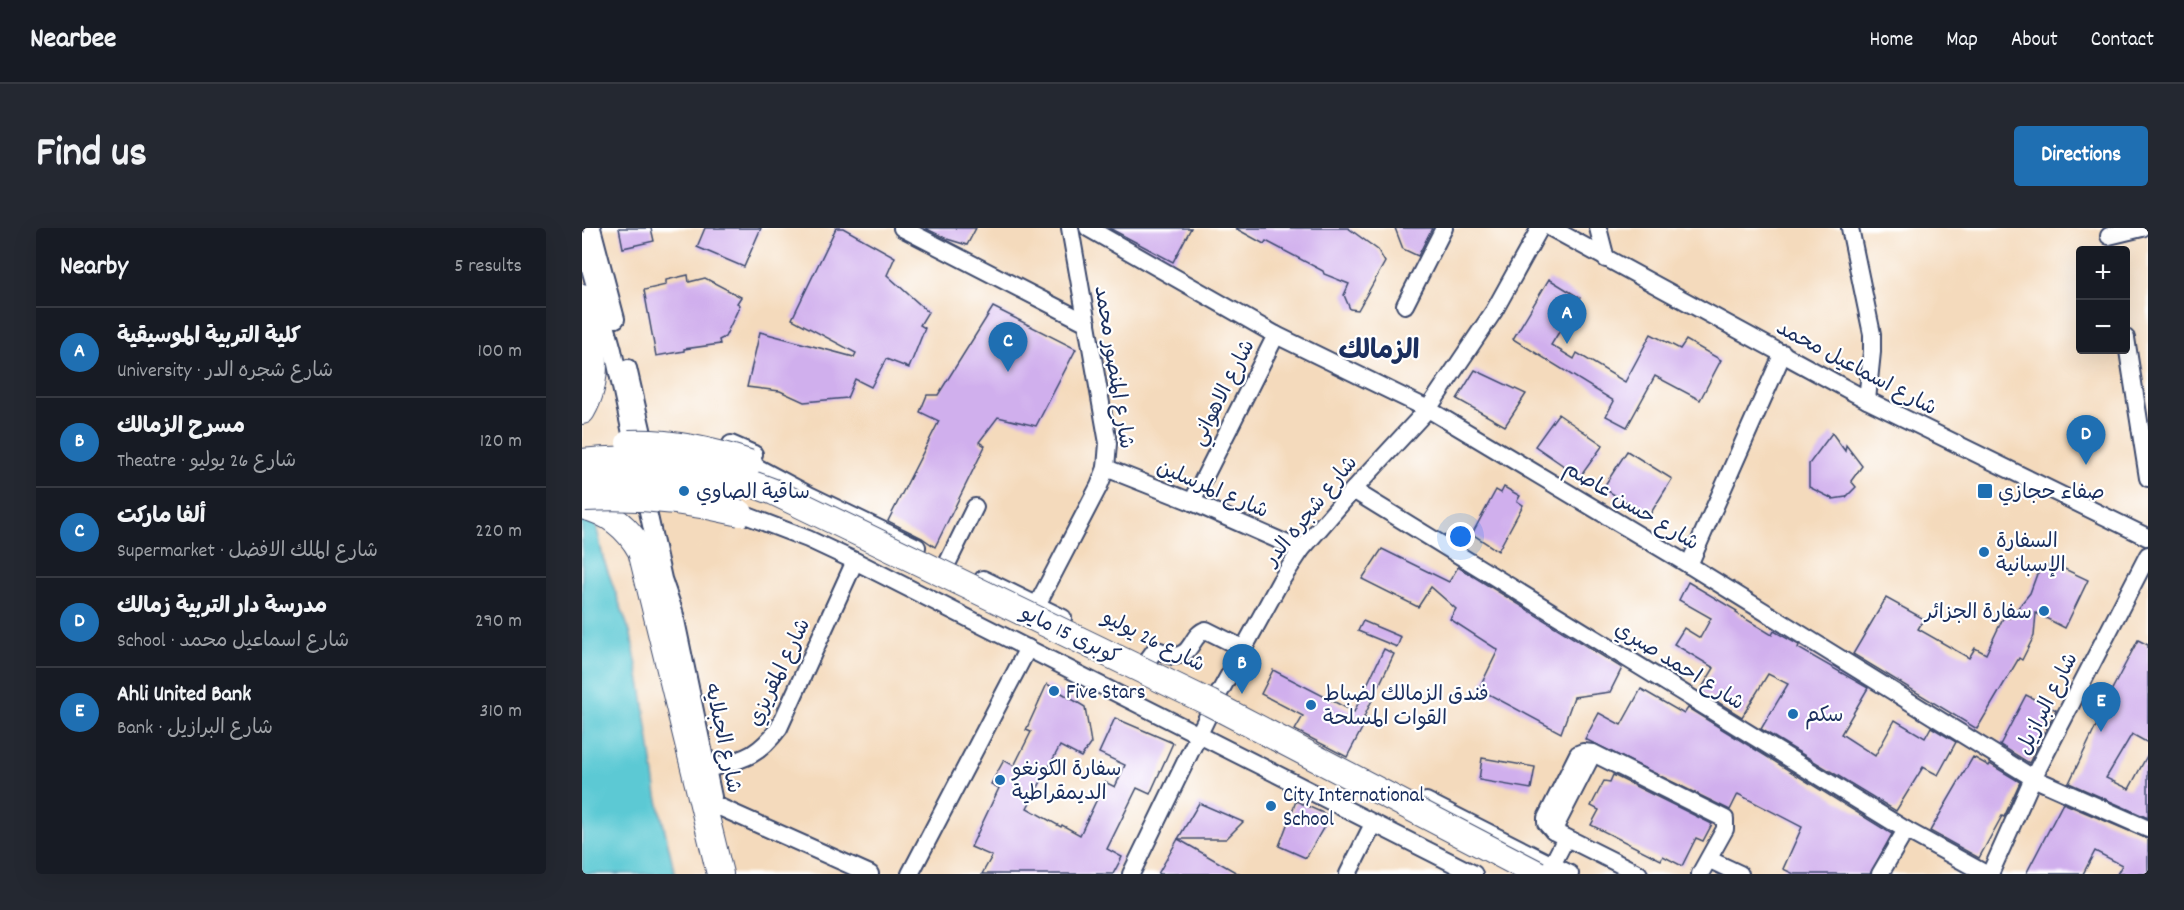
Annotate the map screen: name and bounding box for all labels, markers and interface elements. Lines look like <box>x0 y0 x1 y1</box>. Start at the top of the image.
text: Nearbee <box>30 21 116 61</box>
text: Home <box>1869 26 1913 56</box>
text: Map <box>1946 26 1978 56</box>
text: About <box>2011 26 2058 56</box>
text: Contact <box>2091 26 2154 56</box>
text: Find us <box>36 126 147 186</box>
button: Directions <box>2014 126 2148 186</box>
map controls <box>2076 246 2130 354</box>
button: + <box>2076 246 2130 300</box>
text: Nearby <box>60 249 128 286</box>
text: 5 results <box>454 253 522 281</box>
street label: شارع المنصور محمد <box>1084 284 1140 451</box>
pin: A <box>1548 294 1586 344</box>
button: − <box>2076 300 2130 354</box>
street label: شارع اسماعيل محمد <box>1770 315 1941 425</box>
text: كلية التربية الموسيقية <box>117 322 301 353</box>
pin: C <box>988 322 1028 372</box>
district label: الزمالك <box>1338 333 1420 372</box>
street label: شارع الاهواني <box>1185 335 1265 452</box>
text: A <box>74 338 85 366</box>
text: 100 m <box>478 338 522 366</box>
text: University · شارع شجره الدر <box>117 358 333 386</box>
text: مسرح الزمالك <box>117 412 245 443</box>
pin: D <box>2066 416 2106 465</box>
text: B <box>75 428 84 456</box>
text: 120 m <box>480 428 522 456</box>
text: Theatre · شارع 26 يوليو <box>117 448 296 476</box>
street label: شارع شجره الدر <box>1257 450 1366 575</box>
street label: شارع المرسلين <box>1151 454 1273 528</box>
street label: شارع حسن عاصم <box>1557 455 1704 560</box>
place label: ساقية الصاوي <box>696 479 810 509</box>
place label: صفاء حجازي <box>1998 479 2105 509</box>
marker: صفاء حجازي <box>1976 482 1994 500</box>
marker: ساقية الصاوي <box>677 484 691 498</box>
text: ألفا ماركت <box>117 502 205 533</box>
text: C <box>75 518 84 546</box>
text: 220 m <box>475 518 522 546</box>
your location <box>1446 522 1475 551</box>
place label: السفارة الإسبانية <box>1996 528 2066 582</box>
text: Supermarket · شارع الملك الافضل <box>117 538 378 566</box>
marker: السفارة الإسبانية <box>1977 545 1991 559</box>
text: مدرسة دار التربية زمالك <box>117 592 327 623</box>
street label: كوبرى 15 مايو <box>1013 599 1124 674</box>
place label: سفارة الجزائر <box>1923 599 2032 629</box>
street label: شارع 26 يوليو <box>1095 603 1209 681</box>
marker: سفارة الجزائر <box>2037 604 2051 618</box>
text: D <box>74 608 85 636</box>
text: 290 m <box>475 608 522 636</box>
street label: شارع المقريزي <box>742 614 820 732</box>
street label: شارع احمد صبري <box>1608 616 1749 719</box>
text: School · شارع اسماعيل محمد <box>117 628 349 656</box>
pin: B <box>1222 644 1262 694</box>
street label: شارع البرازيل <box>2010 648 2087 761</box>
place label: Five Stars <box>1066 679 1146 709</box>
text: Ahli United Bank <box>117 680 251 711</box>
street label: شارع الجبلايه <box>695 681 747 796</box>
place label: فندق الزمالك لضباط القوات المسلحة <box>1323 681 1489 735</box>
pin: E <box>2082 682 2120 732</box>
marker: Five Stars <box>1047 684 1061 698</box>
text: E <box>75 698 84 726</box>
text: 310 m <box>480 698 522 726</box>
marker: فندق الزمالك لضباط القوات المسلحة <box>1304 698 1318 712</box>
place label: سكم <box>1805 702 1844 732</box>
marker: سكم <box>1786 707 1800 721</box>
text: Bank · شارع البرازيل <box>117 715 273 743</box>
place label: سفارة الكونغو الديمقراطية <box>1011 756 1122 810</box>
marker: سفارة الكونغو الديمقراطية <box>993 773 1007 787</box>
place label: City International School <box>1283 782 1424 836</box>
marker: City International School <box>1264 799 1278 813</box>

